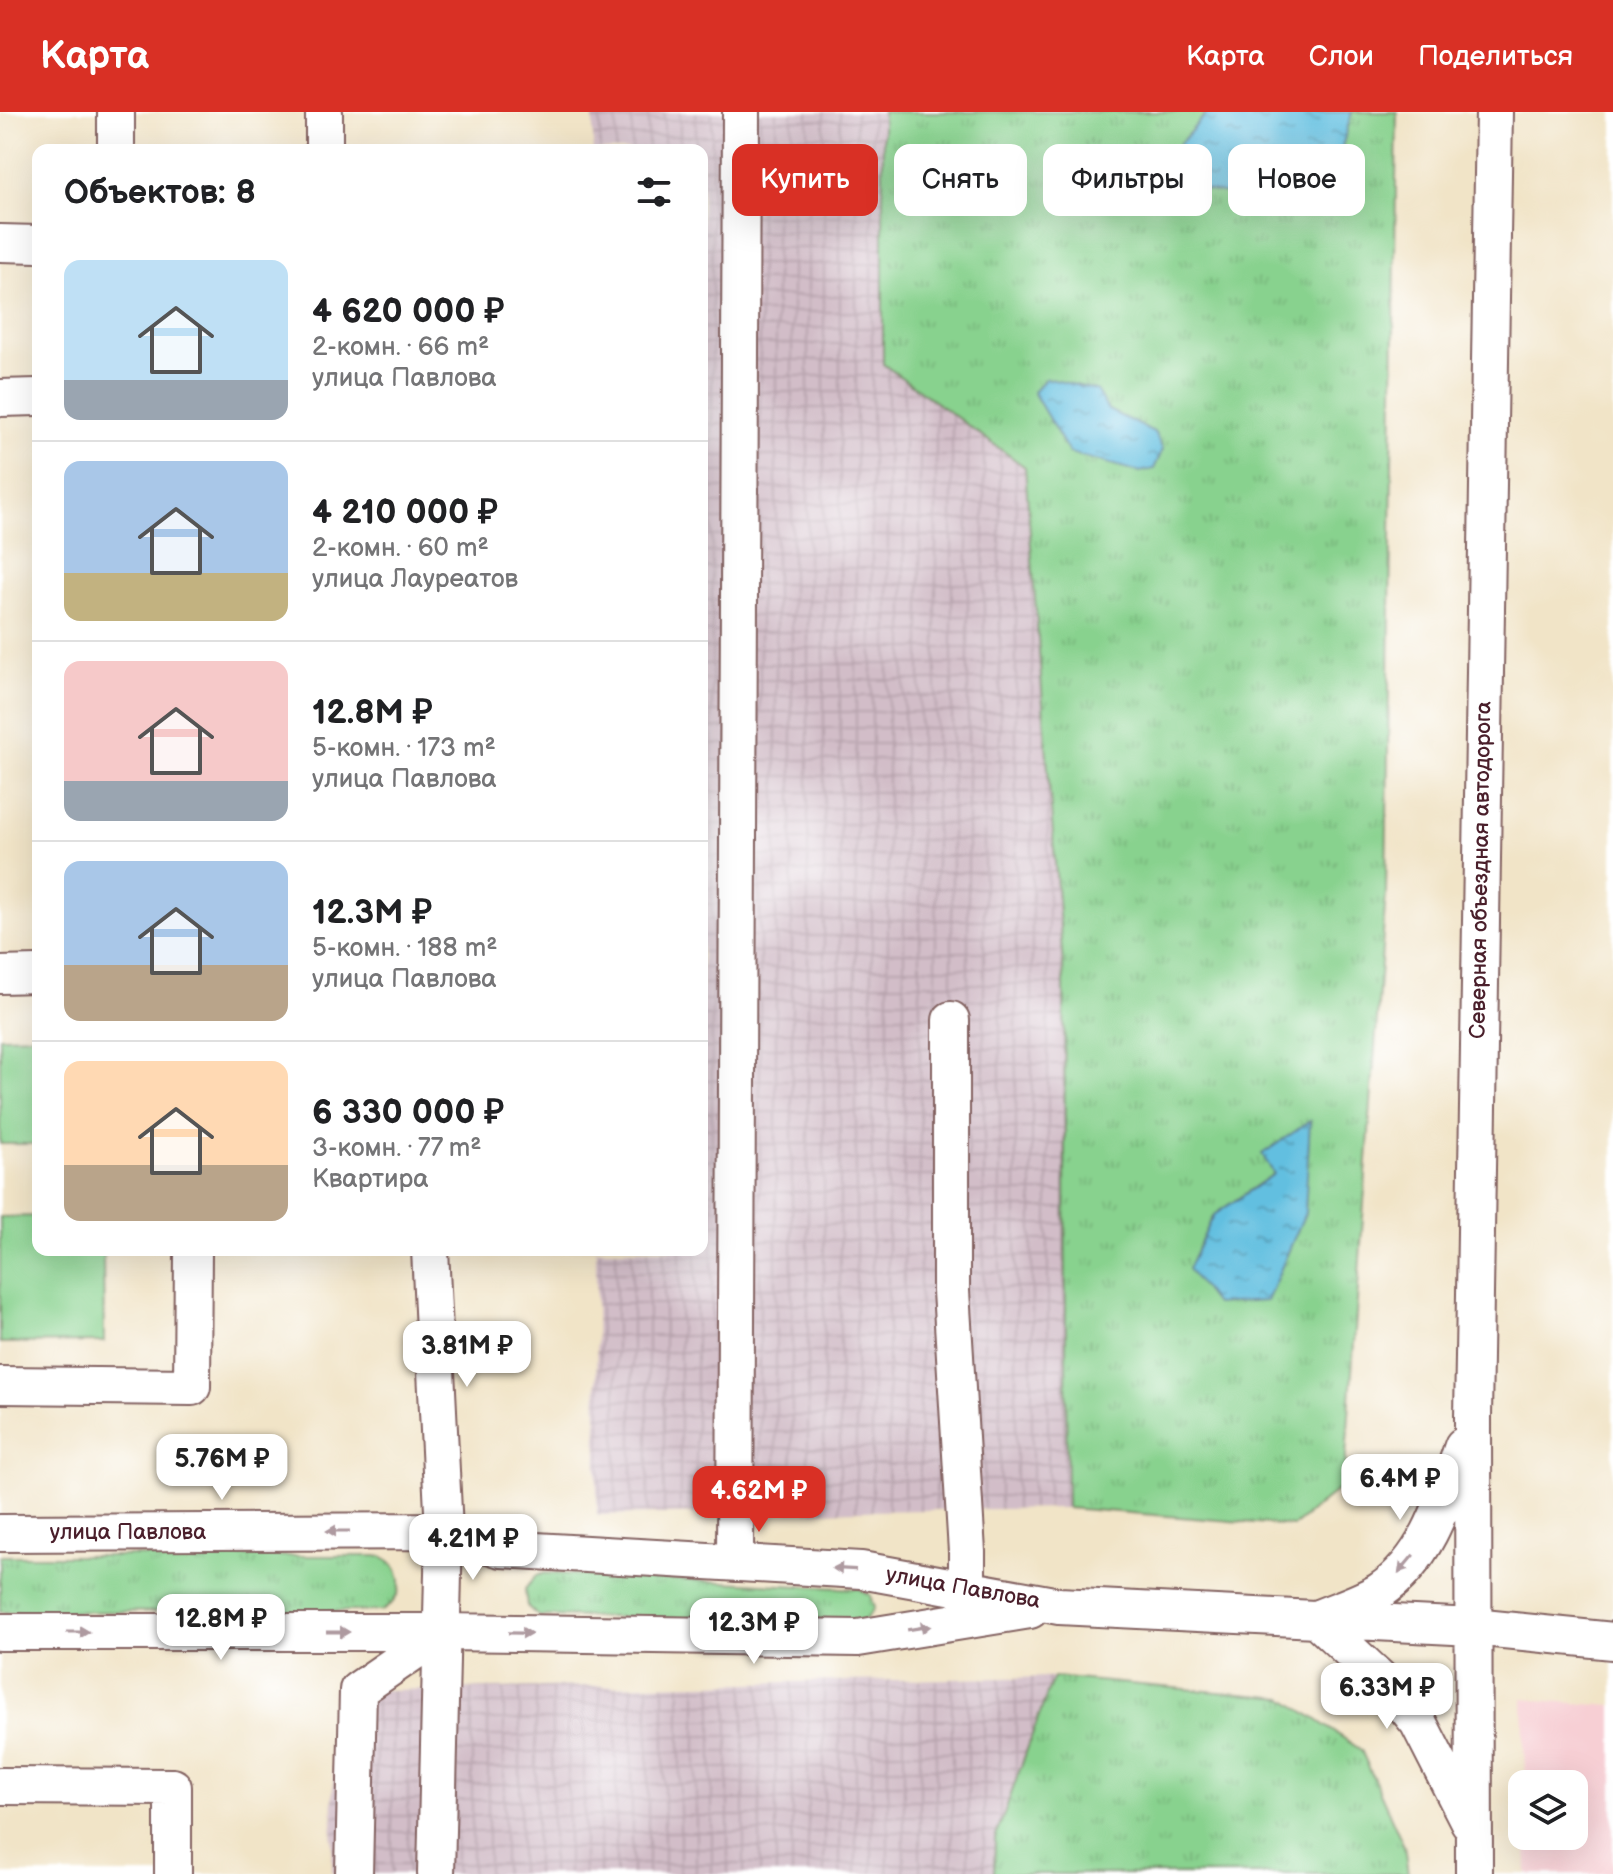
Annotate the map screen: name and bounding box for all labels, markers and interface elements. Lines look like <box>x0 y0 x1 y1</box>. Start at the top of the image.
text: Карта <box>40 34 149 79</box>
text: Карта <box>1186 40 1265 73</box>
text: Слои <box>1309 40 1374 73</box>
text: Поделиться <box>1418 40 1573 73</box>
chip: Купить <box>732 144 878 216</box>
chip: Снять <box>894 144 1027 216</box>
chip: Фильтры <box>1043 144 1212 216</box>
chip: Новое <box>1228 144 1365 216</box>
icon: filters <box>632 170 676 214</box>
text: Объектов: 8 <box>64 172 256 213</box>
text: 4 620 000 ₽ <box>312 291 504 332</box>
icon: home <box>128 292 224 388</box>
text: 2-комн. · 66 m² <box>312 332 489 363</box>
text: улица Павлова <box>312 363 497 394</box>
text: 4 210 000 ₽ <box>312 492 498 533</box>
icon: home <box>128 493 224 589</box>
text: 2-комн. · 60 m² <box>312 533 489 564</box>
text: улица Лауреатов <box>312 564 518 595</box>
text: 12.8M ₽ <box>312 692 433 733</box>
icon: home <box>128 693 224 789</box>
street label: Северная объездная автодорога <box>1465 701 1497 1039</box>
text: 5-комн. · 173 m² <box>312 733 496 764</box>
text: улица Павлова <box>312 764 497 795</box>
text: 12.3M ₽ <box>312 892 432 933</box>
icon: home <box>128 893 224 989</box>
text: 5-комн. · 188 m² <box>312 933 497 964</box>
text: улица Павлова <box>312 964 497 995</box>
text: 6 330 000 ₽ <box>312 1092 504 1133</box>
icon: home <box>128 1093 224 1189</box>
text: 3-комн. · 77 m² <box>312 1133 481 1164</box>
text: Квартира <box>312 1164 429 1195</box>
pin: 3.81M ₽ <box>393 1321 541 1389</box>
text: 3.81M ₽ <box>421 1331 513 1362</box>
pin: 5.76M ₽ <box>148 1434 296 1502</box>
text: 5.76M ₽ <box>174 1444 270 1475</box>
pin: 6.4M ₽ <box>1335 1454 1465 1522</box>
text: 6.4M ₽ <box>1359 1464 1441 1495</box>
pin: 4.62M ₽ <box>685 1466 833 1534</box>
text: 4.62M ₽ <box>711 1476 807 1507</box>
pin: 4.21M ₽ <box>399 1514 547 1582</box>
street label: улица Павлова <box>50 1519 206 1546</box>
text: 4.21M ₽ <box>427 1524 519 1555</box>
one-way arrow <box>325 1525 350 1537</box>
one-way arrow <box>1398 1554 1415 1574</box>
street label: улица Павлова <box>884 1561 1042 1615</box>
one-way arrow <box>831 1563 856 1576</box>
pin: 12.8M ₽ <box>147 1594 295 1662</box>
pin: 12.3M ₽ <box>680 1598 828 1666</box>
text: 12.8M ₽ <box>175 1604 267 1635</box>
text: 12.3M ₽ <box>708 1608 800 1639</box>
one-way arrow <box>907 1621 932 1634</box>
one-way arrow <box>66 1626 91 1638</box>
one-way arrow <box>326 1626 351 1638</box>
one-way arrow <box>508 1627 533 1639</box>
pin: 6.33M ₽ <box>1313 1663 1461 1731</box>
text: 6.33M ₽ <box>1339 1673 1435 1704</box>
map controls <box>1508 1770 1588 1850</box>
button: layers <box>1508 1770 1588 1850</box>

